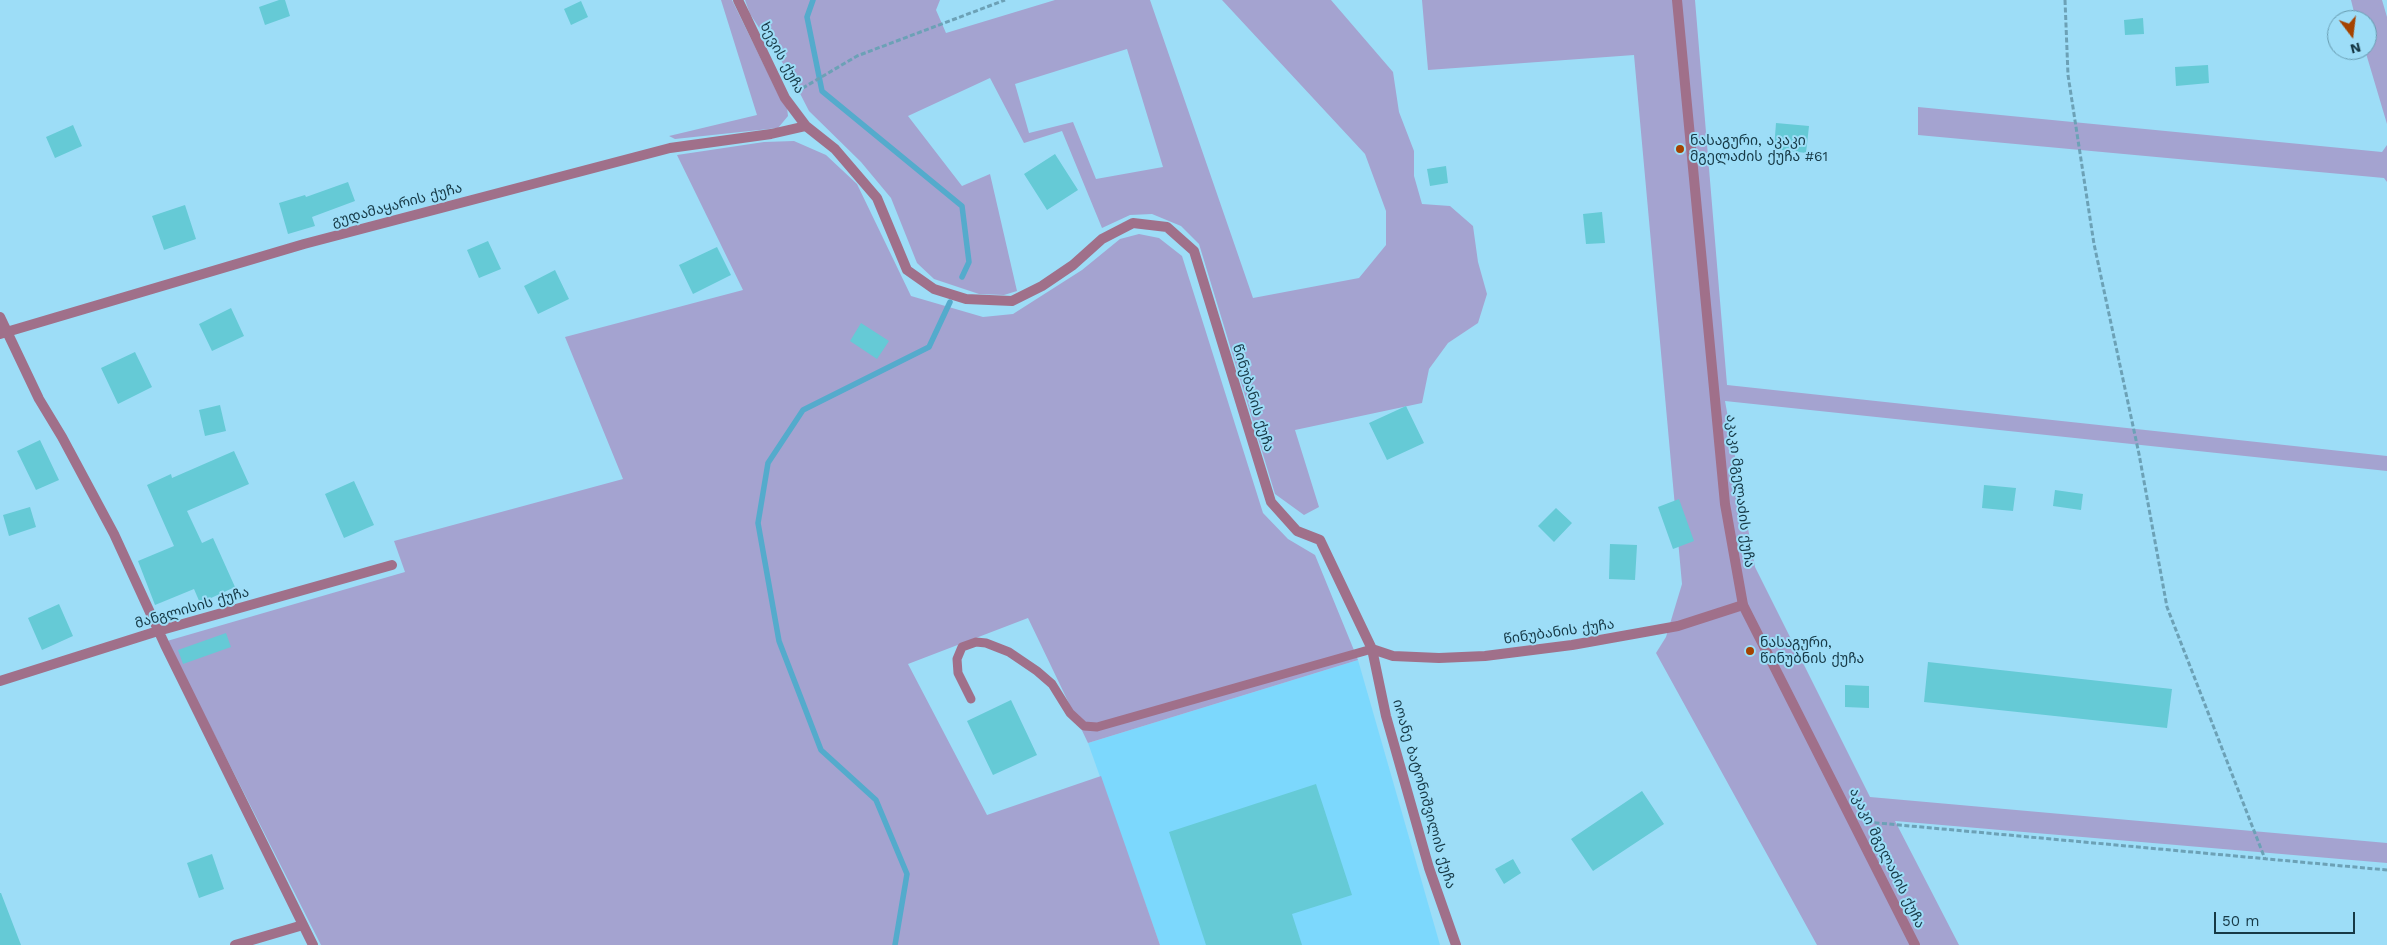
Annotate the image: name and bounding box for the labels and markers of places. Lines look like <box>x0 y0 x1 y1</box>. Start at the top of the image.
place label: ნასაგური, აკაკი მგელაძის ქუჩა #61 <box>1690 133 1828 166</box>
marker: ნასაგური, აკაკი მგელაძის ქუჩა #61 <box>1674 143 1686 155</box>
place label: ნასაგური, წინუბნის ქუჩა <box>1760 635 1864 668</box>
marker: ნასაგური, წინუბნის ქუჩა <box>1744 645 1756 657</box>

